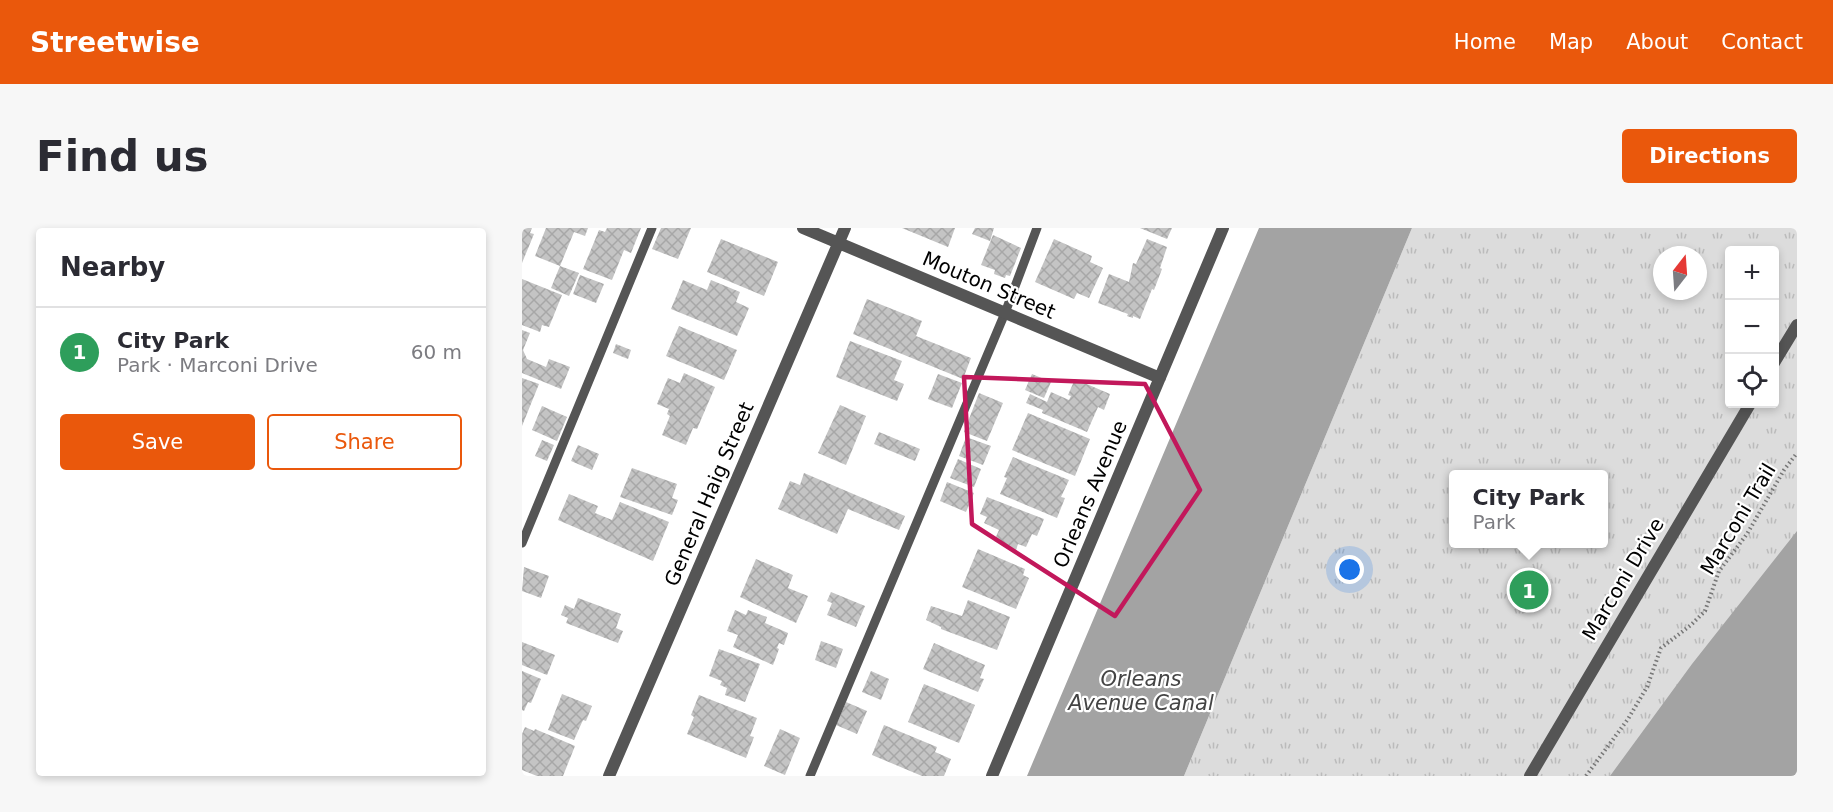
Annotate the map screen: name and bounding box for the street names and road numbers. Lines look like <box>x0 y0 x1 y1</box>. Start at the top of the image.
street label: Mouton Street <box>919 246 1059 324</box>
street label: General Haig Street <box>659 398 759 590</box>
street label: Orleans Avenue <box>1048 417 1132 571</box>
street label: Marconi Trail <box>1695 459 1781 579</box>
street label: Marconi Drive <box>1577 513 1669 645</box>

